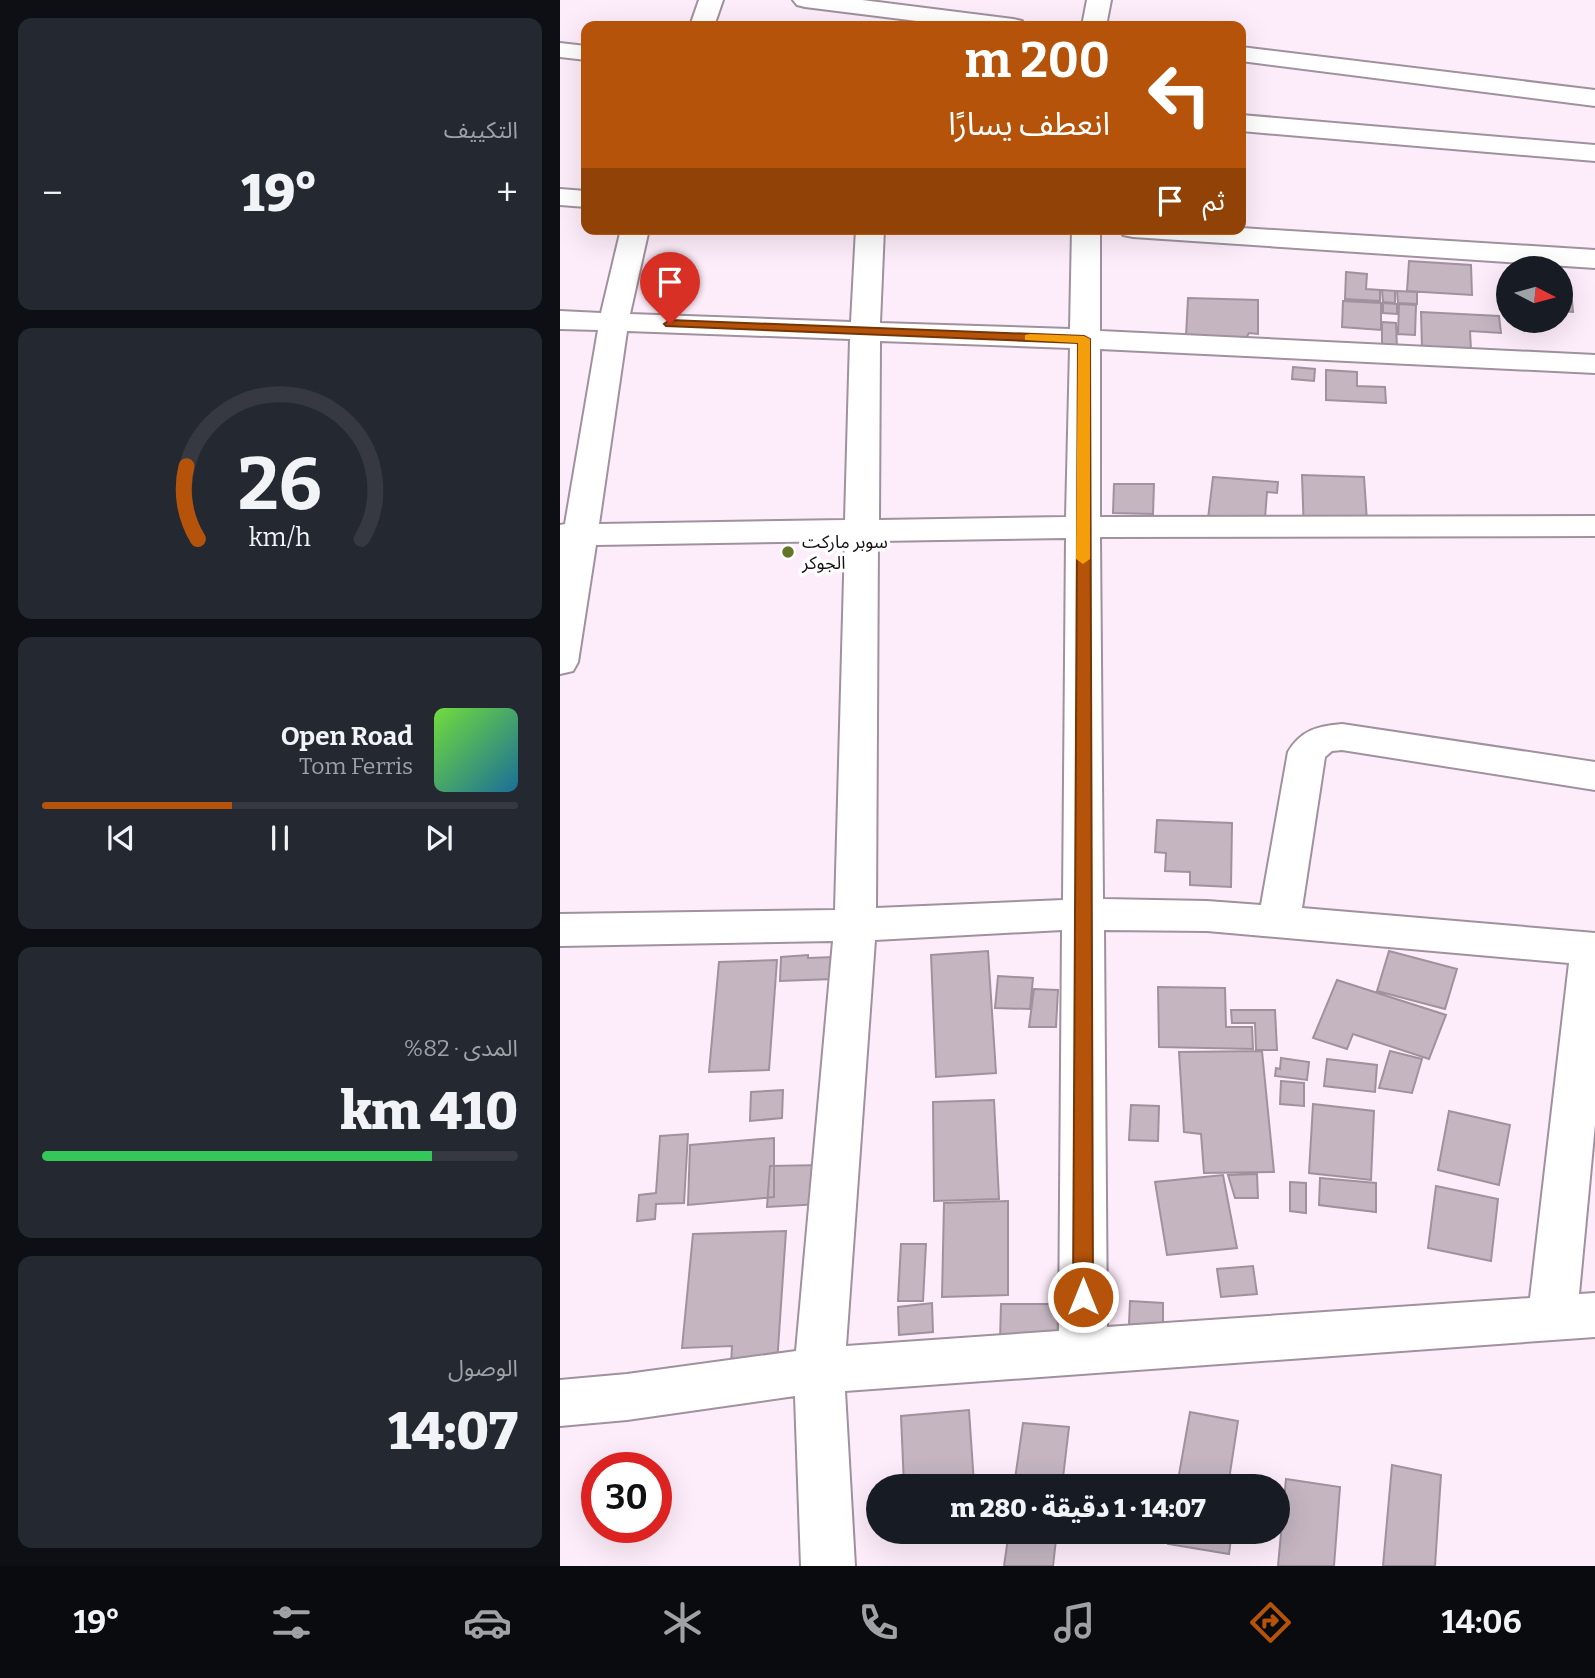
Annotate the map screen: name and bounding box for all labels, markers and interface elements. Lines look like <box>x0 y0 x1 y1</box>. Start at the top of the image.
text: 200 m <box>965 31 1110 90</box>
icon: left <box>1134 49 1225 140</box>
text: انعطف يسارًا <box>948 105 1110 143</box>
text: التكييف <box>444 116 518 144</box>
text: 19° <box>241 162 318 225</box>
text: − <box>42 170 63 216</box>
text: + <box>496 170 518 216</box>
icon: arrive <box>1151 182 1189 220</box>
text: ثم <box>1203 186 1225 217</box>
pin <box>640 252 700 324</box>
north arrow <box>1496 256 1573 332</box>
map controls <box>1496 256 1573 333</box>
icon: arrive <box>651 263 689 301</box>
text: 26 <box>238 442 322 529</box>
text: km/h <box>249 523 311 553</box>
place label: سوبر ماركت الجوكر <box>801 531 888 574</box>
marker: سوبر ماركت الجوكر <box>780 544 796 560</box>
text: Open Road <box>281 721 413 752</box>
text: Tom Ferris <box>299 752 413 780</box>
icon: previous <box>102 819 140 857</box>
icon: pause <box>261 819 299 857</box>
icon: next <box>420 819 458 857</box>
text: المدى · 82% <box>404 1034 518 1062</box>
text: 410 km <box>340 1080 518 1143</box>
position arrow <box>1046 1260 1120 1334</box>
text: الوصول <box>448 1354 518 1382</box>
text: 14:07 <box>388 1400 518 1463</box>
speed limit sign: 30 <box>581 1452 672 1543</box>
text: 14:07 · 1 دقيقة · 280 m <box>950 1493 1206 1524</box>
icon: filters <box>267 1598 316 1647</box>
icon: car <box>463 1598 512 1647</box>
icon: climate <box>658 1598 707 1647</box>
icon: phone <box>854 1598 903 1647</box>
icon: music <box>1050 1598 1099 1647</box>
icon: directions <box>1246 1598 1295 1647</box>
text: 19° <box>73 1603 120 1641</box>
text: 14:06 <box>1442 1603 1522 1641</box>

